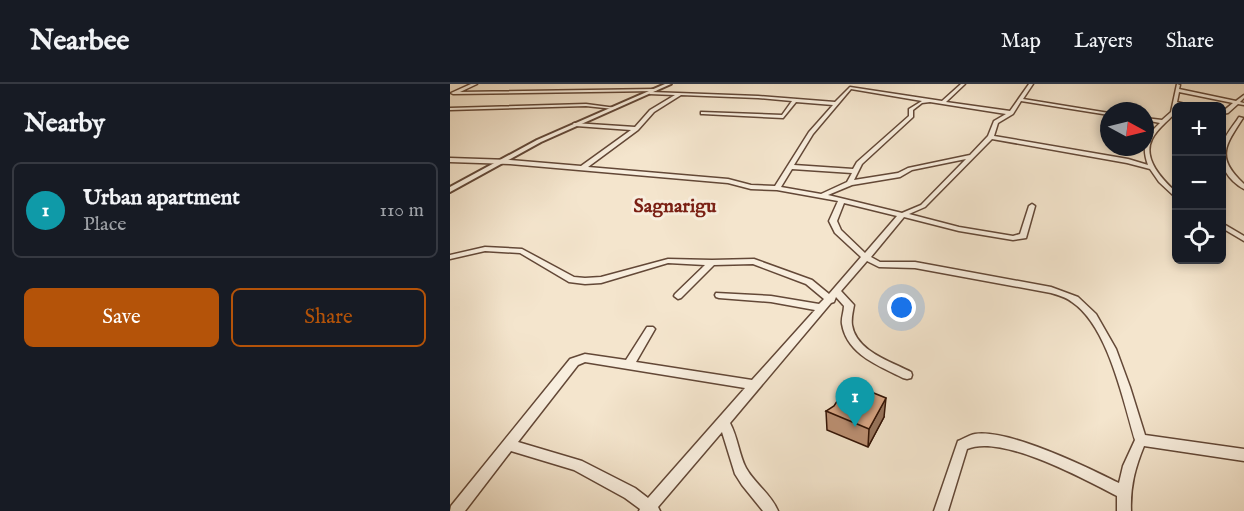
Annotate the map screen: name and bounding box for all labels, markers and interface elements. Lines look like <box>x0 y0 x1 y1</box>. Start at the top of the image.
text: Nearbee <box>30 24 129 59</box>
text: Map <box>1001 28 1041 55</box>
text: Layers <box>1074 28 1133 55</box>
text: Share <box>1166 28 1214 55</box>
north arrow <box>1100 102 1154 156</box>
map controls <box>1172 102 1226 264</box>
button: + <box>1172 102 1226 156</box>
text: Nearby <box>24 107 105 140</box>
button: − <box>1172 156 1226 210</box>
text: Urban apartment <box>83 184 240 212</box>
district label: Sagnarigu <box>634 194 717 219</box>
text: 1 <box>42 198 49 223</box>
text: 110 m <box>380 198 424 223</box>
button: locate <box>1172 210 1226 264</box>
text: Place <box>83 212 126 237</box>
button: Save <box>24 288 219 347</box>
button: Share <box>231 288 426 347</box>
your location <box>887 293 916 322</box>
pin: 1 <box>836 378 874 427</box>

